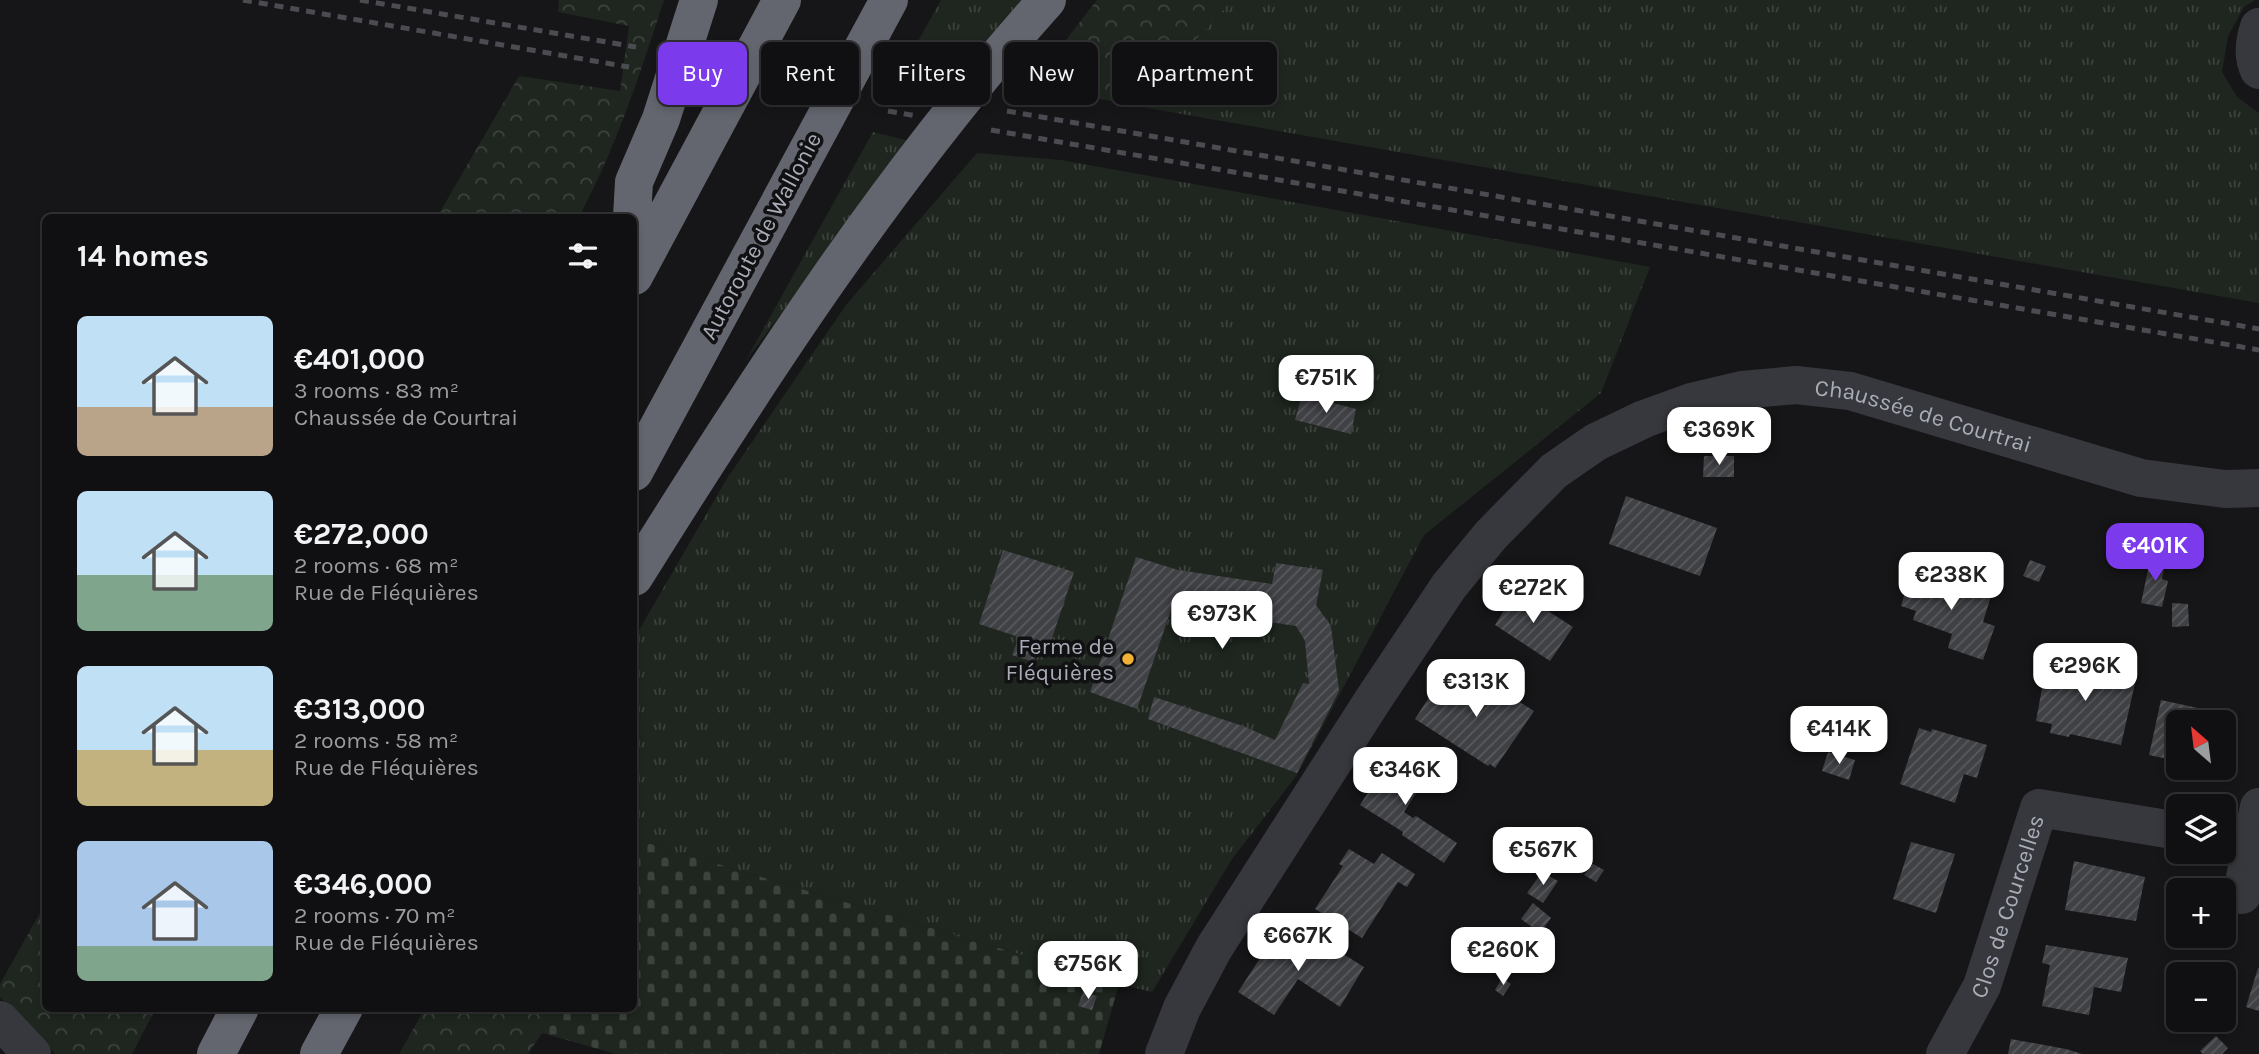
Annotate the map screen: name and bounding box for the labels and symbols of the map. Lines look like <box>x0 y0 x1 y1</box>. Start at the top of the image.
street label: Autoroute de Wallonie <box>695 128 827 344</box>
pin: €751K <box>1277 356 1375 415</box>
street label: Chaussée de Courtrai <box>1814 374 2035 458</box>
pin: €369K <box>1670 407 1768 467</box>
pin: €401K <box>2106 524 2204 583</box>
pin: €238K <box>1902 552 2000 612</box>
pin: €272K <box>1484 566 1582 625</box>
pin: €973K <box>1173 592 1271 651</box>
place label: Ferme de Fléquières <box>1005 633 1114 686</box>
pin: €296K <box>2036 644 2134 703</box>
marker: Ferme de Fléquières <box>1120 651 1136 667</box>
pin: €313K <box>1427 660 1525 719</box>
pin: €414K <box>1790 706 1888 766</box>
north arrow <box>2166 710 2236 780</box>
pin: €346K <box>1356 748 1454 807</box>
street label: Clos de Courcelles <box>1964 811 2049 1003</box>
pin: €567K <box>1494 828 1592 887</box>
pin: €667K <box>1249 914 1347 973</box>
pin: €260K <box>1454 928 1552 987</box>
pin: €756K <box>1039 942 1137 1001</box>

